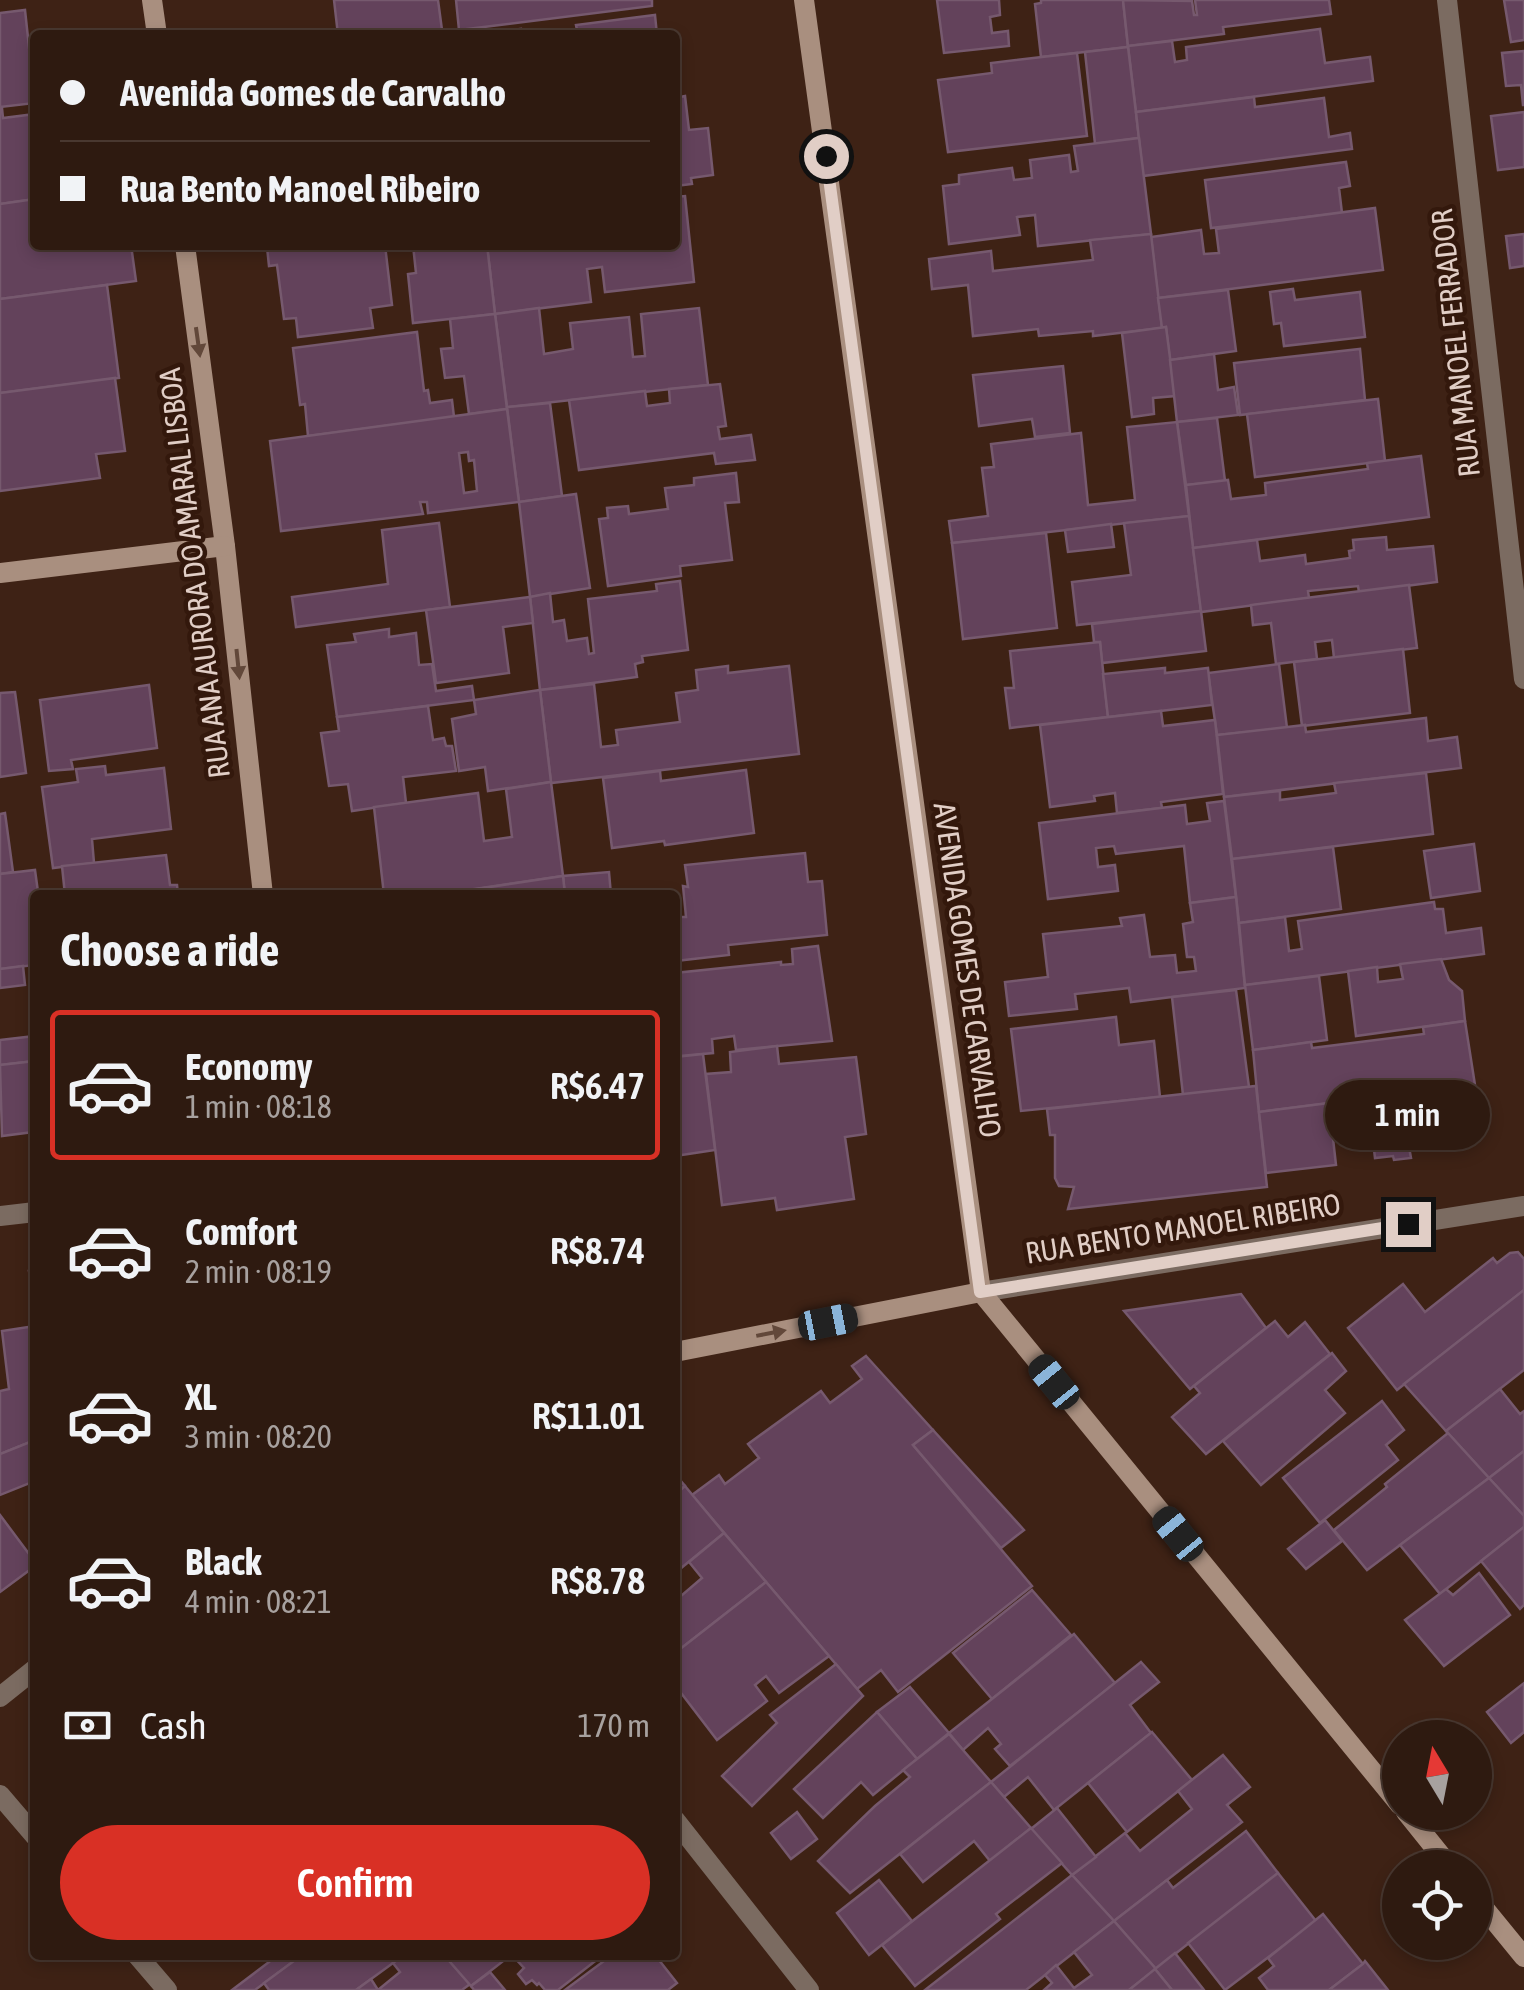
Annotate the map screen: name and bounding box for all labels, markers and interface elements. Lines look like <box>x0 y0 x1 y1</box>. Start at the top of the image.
text: Avenida Gomes de Carvalho <box>120 71 506 114</box>
route start <box>804 134 849 179</box>
text: Rua Bento Manoel Ribeiro <box>120 167 480 210</box>
street label: RUA MANOEL FERRADOR <box>1424 208 1486 479</box>
one-way arrow <box>190 326 206 358</box>
street label: RUA ANA AURORA DO AMARAL LISBOA <box>152 366 236 780</box>
one-way arrow <box>230 649 246 681</box>
street label: AVENIDA GOMES DE CARVALHO <box>928 800 1008 1139</box>
text: Choose a ride <box>60 924 279 976</box>
icon: car <box>65 1040 155 1130</box>
text: Economy <box>185 1045 312 1088</box>
text: R$6.47 <box>550 1064 645 1107</box>
callout: 1 min <box>1326 1079 1490 1149</box>
text: 1 min · 08:18 <box>185 1088 332 1125</box>
text: 1 min <box>1375 1096 1440 1133</box>
street label: RUA BENTO MANOEL RIBEIRO <box>1023 1186 1343 1270</box>
route end <box>1386 1202 1431 1247</box>
icon: car <box>65 1205 155 1295</box>
text: Comfort <box>185 1210 297 1253</box>
text: R$8.74 <box>550 1229 645 1272</box>
text: 2 min · 08:19 <box>185 1253 332 1290</box>
car <box>796 1302 860 1342</box>
one-way arrow <box>755 1325 786 1341</box>
car <box>1023 1349 1085 1415</box>
icon: car <box>65 1370 155 1460</box>
text: XL <box>185 1375 217 1418</box>
text: R$11.01 <box>532 1394 645 1437</box>
text: 3 min · 08:20 <box>185 1418 332 1455</box>
car <box>1147 1501 1209 1567</box>
icon: car <box>65 1535 155 1625</box>
text: Black <box>185 1540 262 1583</box>
text: R$8.78 <box>550 1559 645 1602</box>
text: 4 min · 08:21 <box>185 1583 332 1620</box>
icon: cash <box>60 1698 115 1753</box>
text: Cash <box>140 1704 207 1747</box>
text: 170 m <box>577 1707 650 1744</box>
north arrow <box>1382 1720 1492 1830</box>
map controls <box>1382 1720 1492 1960</box>
button: Confirm <box>60 1825 650 1940</box>
button: locate <box>1382 1850 1492 1960</box>

